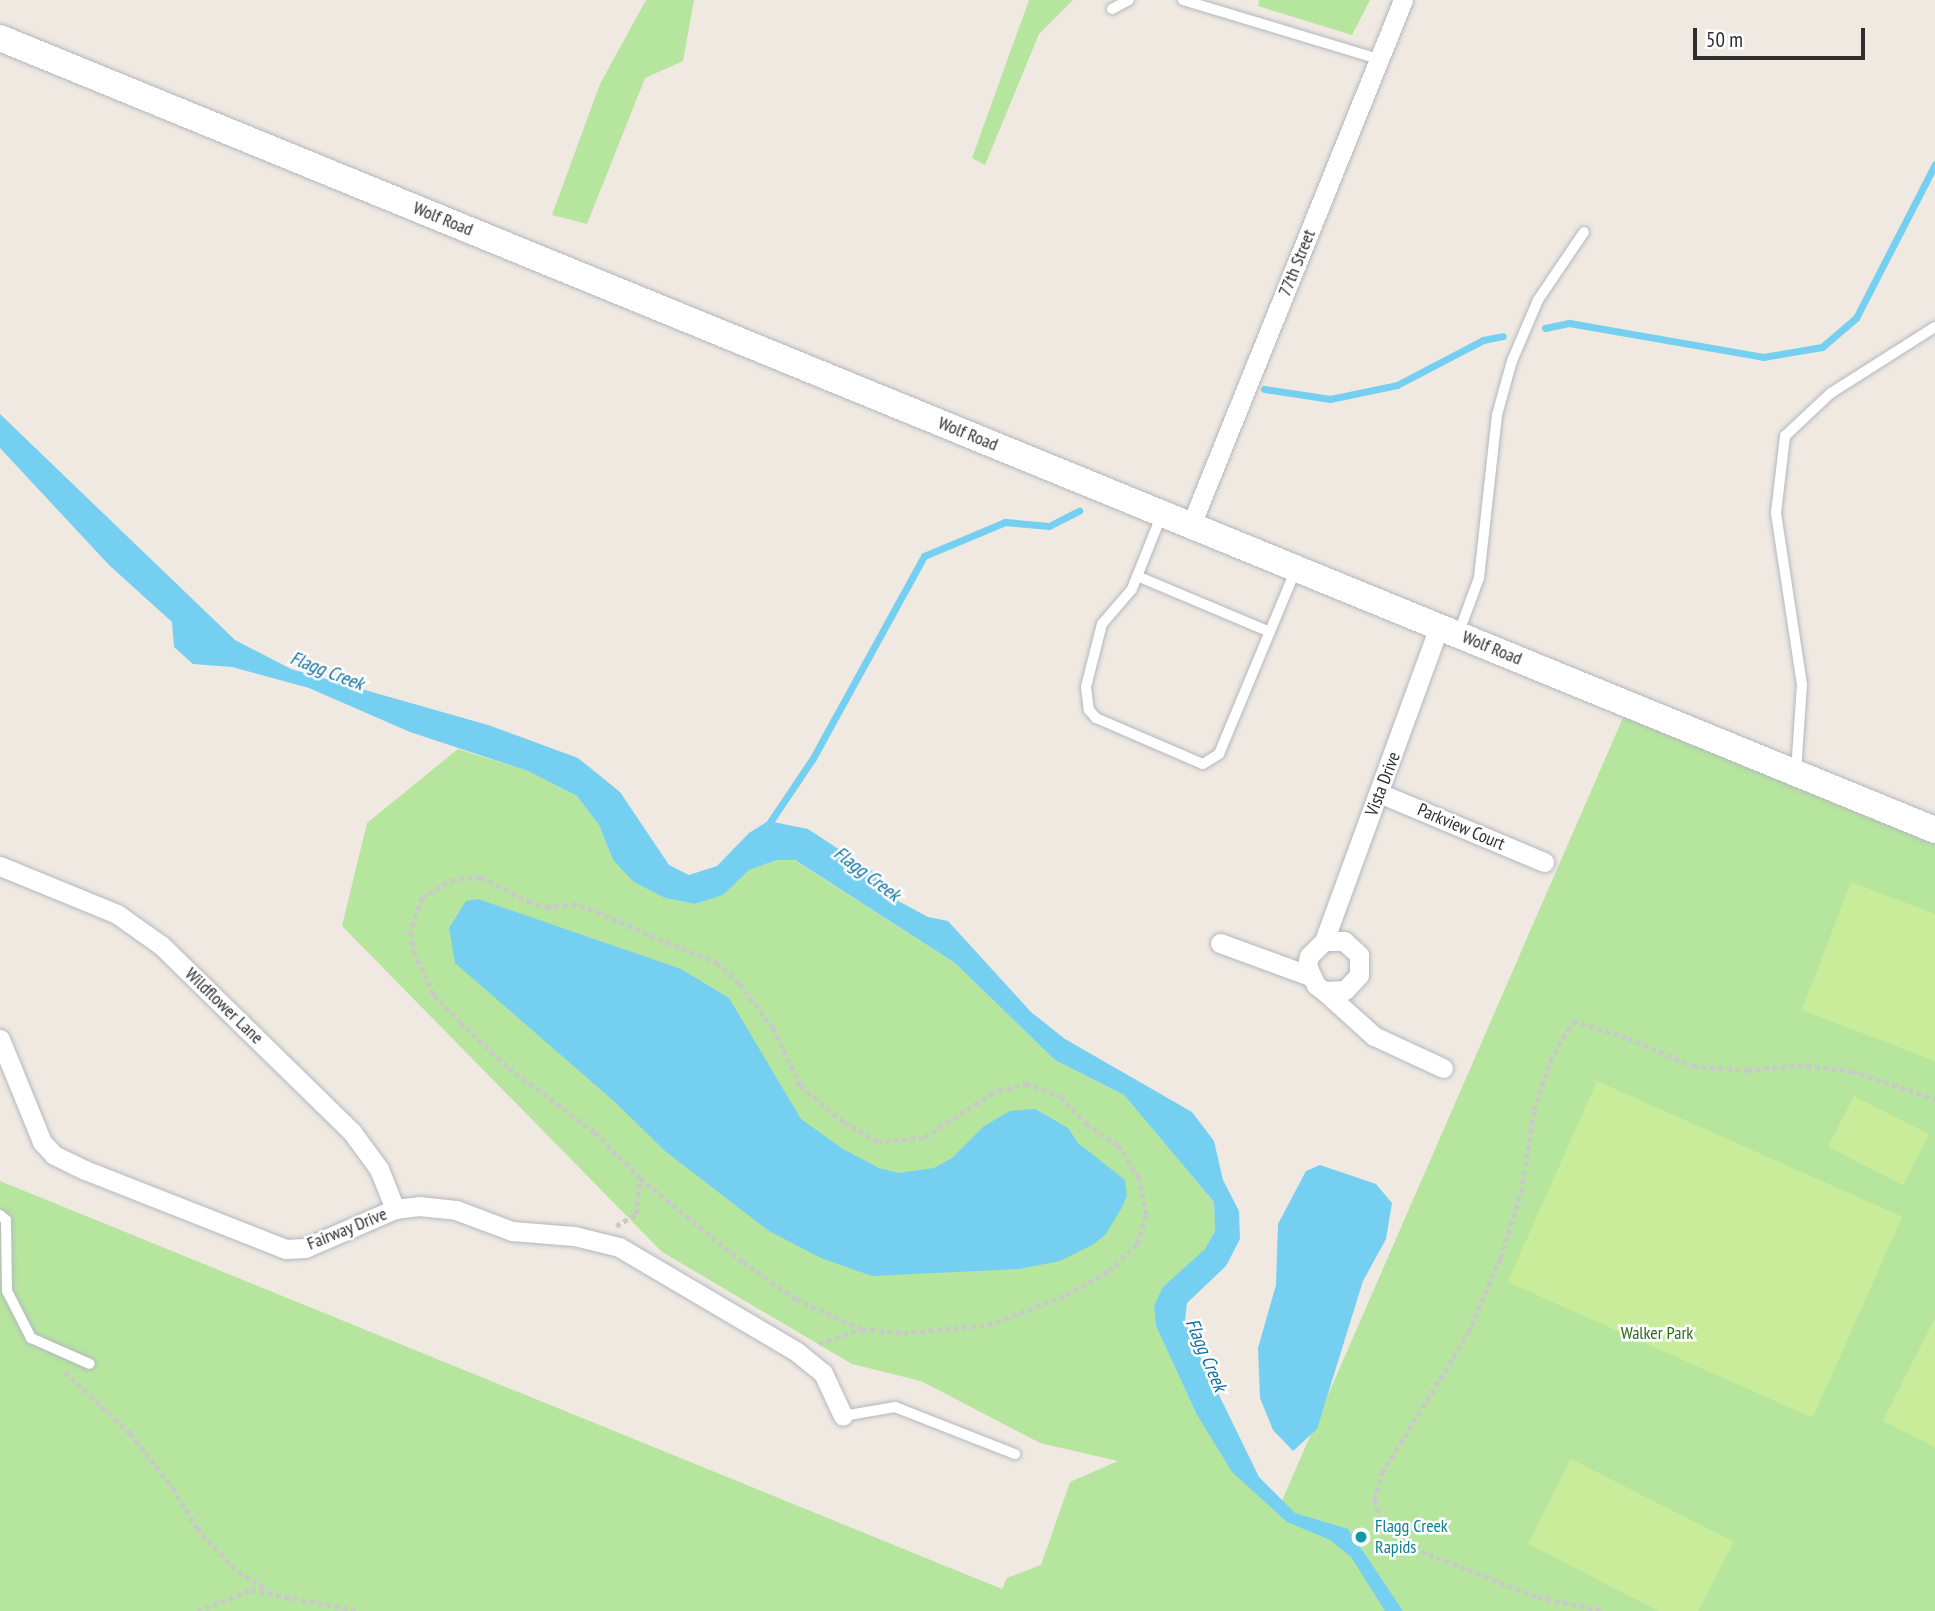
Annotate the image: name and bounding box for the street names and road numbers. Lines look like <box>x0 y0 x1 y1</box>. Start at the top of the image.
street label: Wolf Road <box>410 197 476 241</box>
street label: 77th Street <box>1274 227 1320 299</box>
street label: Wolf Road <box>935 412 1001 456</box>
street label: Wolf Road <box>1459 626 1525 670</box>
street label: Vista Drive <box>1361 749 1405 819</box>
street label: Parkview Court <box>1414 799 1508 855</box>
street label: Wildflower Lane <box>180 963 268 1049</box>
street label: Fairway Drive <box>304 1203 390 1255</box>

